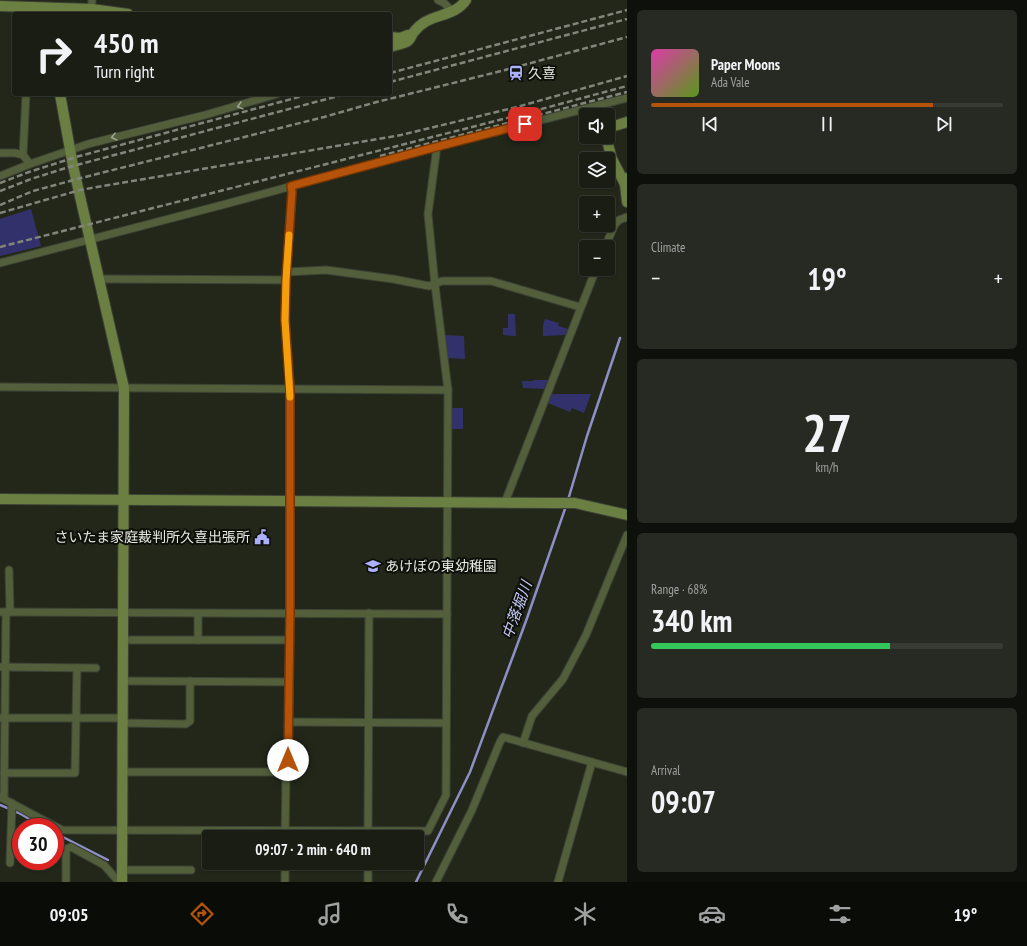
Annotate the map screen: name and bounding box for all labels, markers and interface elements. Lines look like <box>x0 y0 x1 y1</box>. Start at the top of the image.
text: 450 m <box>94 24 158 61</box>
icon: right <box>28 28 80 80</box>
text: Paper Moons <box>711 55 780 74</box>
text: Turn right <box>94 60 154 83</box>
station icon: 久喜 <box>507 64 525 82</box>
place label: 久喜 <box>528 64 556 82</box>
text: Ada Vale <box>711 74 750 91</box>
one-way arrow <box>237 101 244 110</box>
pin <box>508 107 542 141</box>
map controls <box>579 108 615 276</box>
button: sound <box>579 108 615 144</box>
icon: arrive <box>514 113 536 135</box>
icon: previous <box>699 113 721 135</box>
icon: pause <box>816 113 838 135</box>
icon: next <box>933 113 955 135</box>
one-way arrow <box>111 133 117 141</box>
button: layers <box>579 152 615 188</box>
button: + <box>579 196 615 232</box>
text: Climate <box>651 239 685 256</box>
button: − <box>579 240 615 276</box>
text: 19° <box>807 259 847 298</box>
text: − <box>651 264 660 292</box>
text: + <box>994 264 1003 292</box>
text: 27 <box>802 399 852 466</box>
text: km/h <box>815 459 839 476</box>
place label: さいたま家庭裁判所久喜出張所 <box>54 528 250 546</box>
public building icon: さいたま家庭裁判所久喜出張所 <box>253 528 271 546</box>
school or university icon: あけぼの東幼稚園 <box>364 557 382 575</box>
place label: あけぼの東幼稚園 <box>385 557 497 575</box>
water label: 中落堀川 <box>497 577 536 641</box>
text: Range · 68% <box>651 581 707 598</box>
text: 340 km <box>651 601 732 640</box>
position arrow <box>267 739 309 781</box>
text: Arrival <box>651 762 680 779</box>
text: 09:07 <box>651 782 716 821</box>
speed limit sign: 30 <box>12 818 64 870</box>
text: 09:07 · 2 min · 640 m <box>255 840 371 859</box>
icon: directions <box>188 900 216 928</box>
icon: music <box>316 900 344 928</box>
icon: phone <box>443 900 471 928</box>
icon: climate <box>571 900 599 928</box>
icon: car <box>698 900 726 928</box>
icon: filters <box>826 900 854 928</box>
text: 09:05 <box>50 903 89 926</box>
text: 19° <box>953 903 977 926</box>

